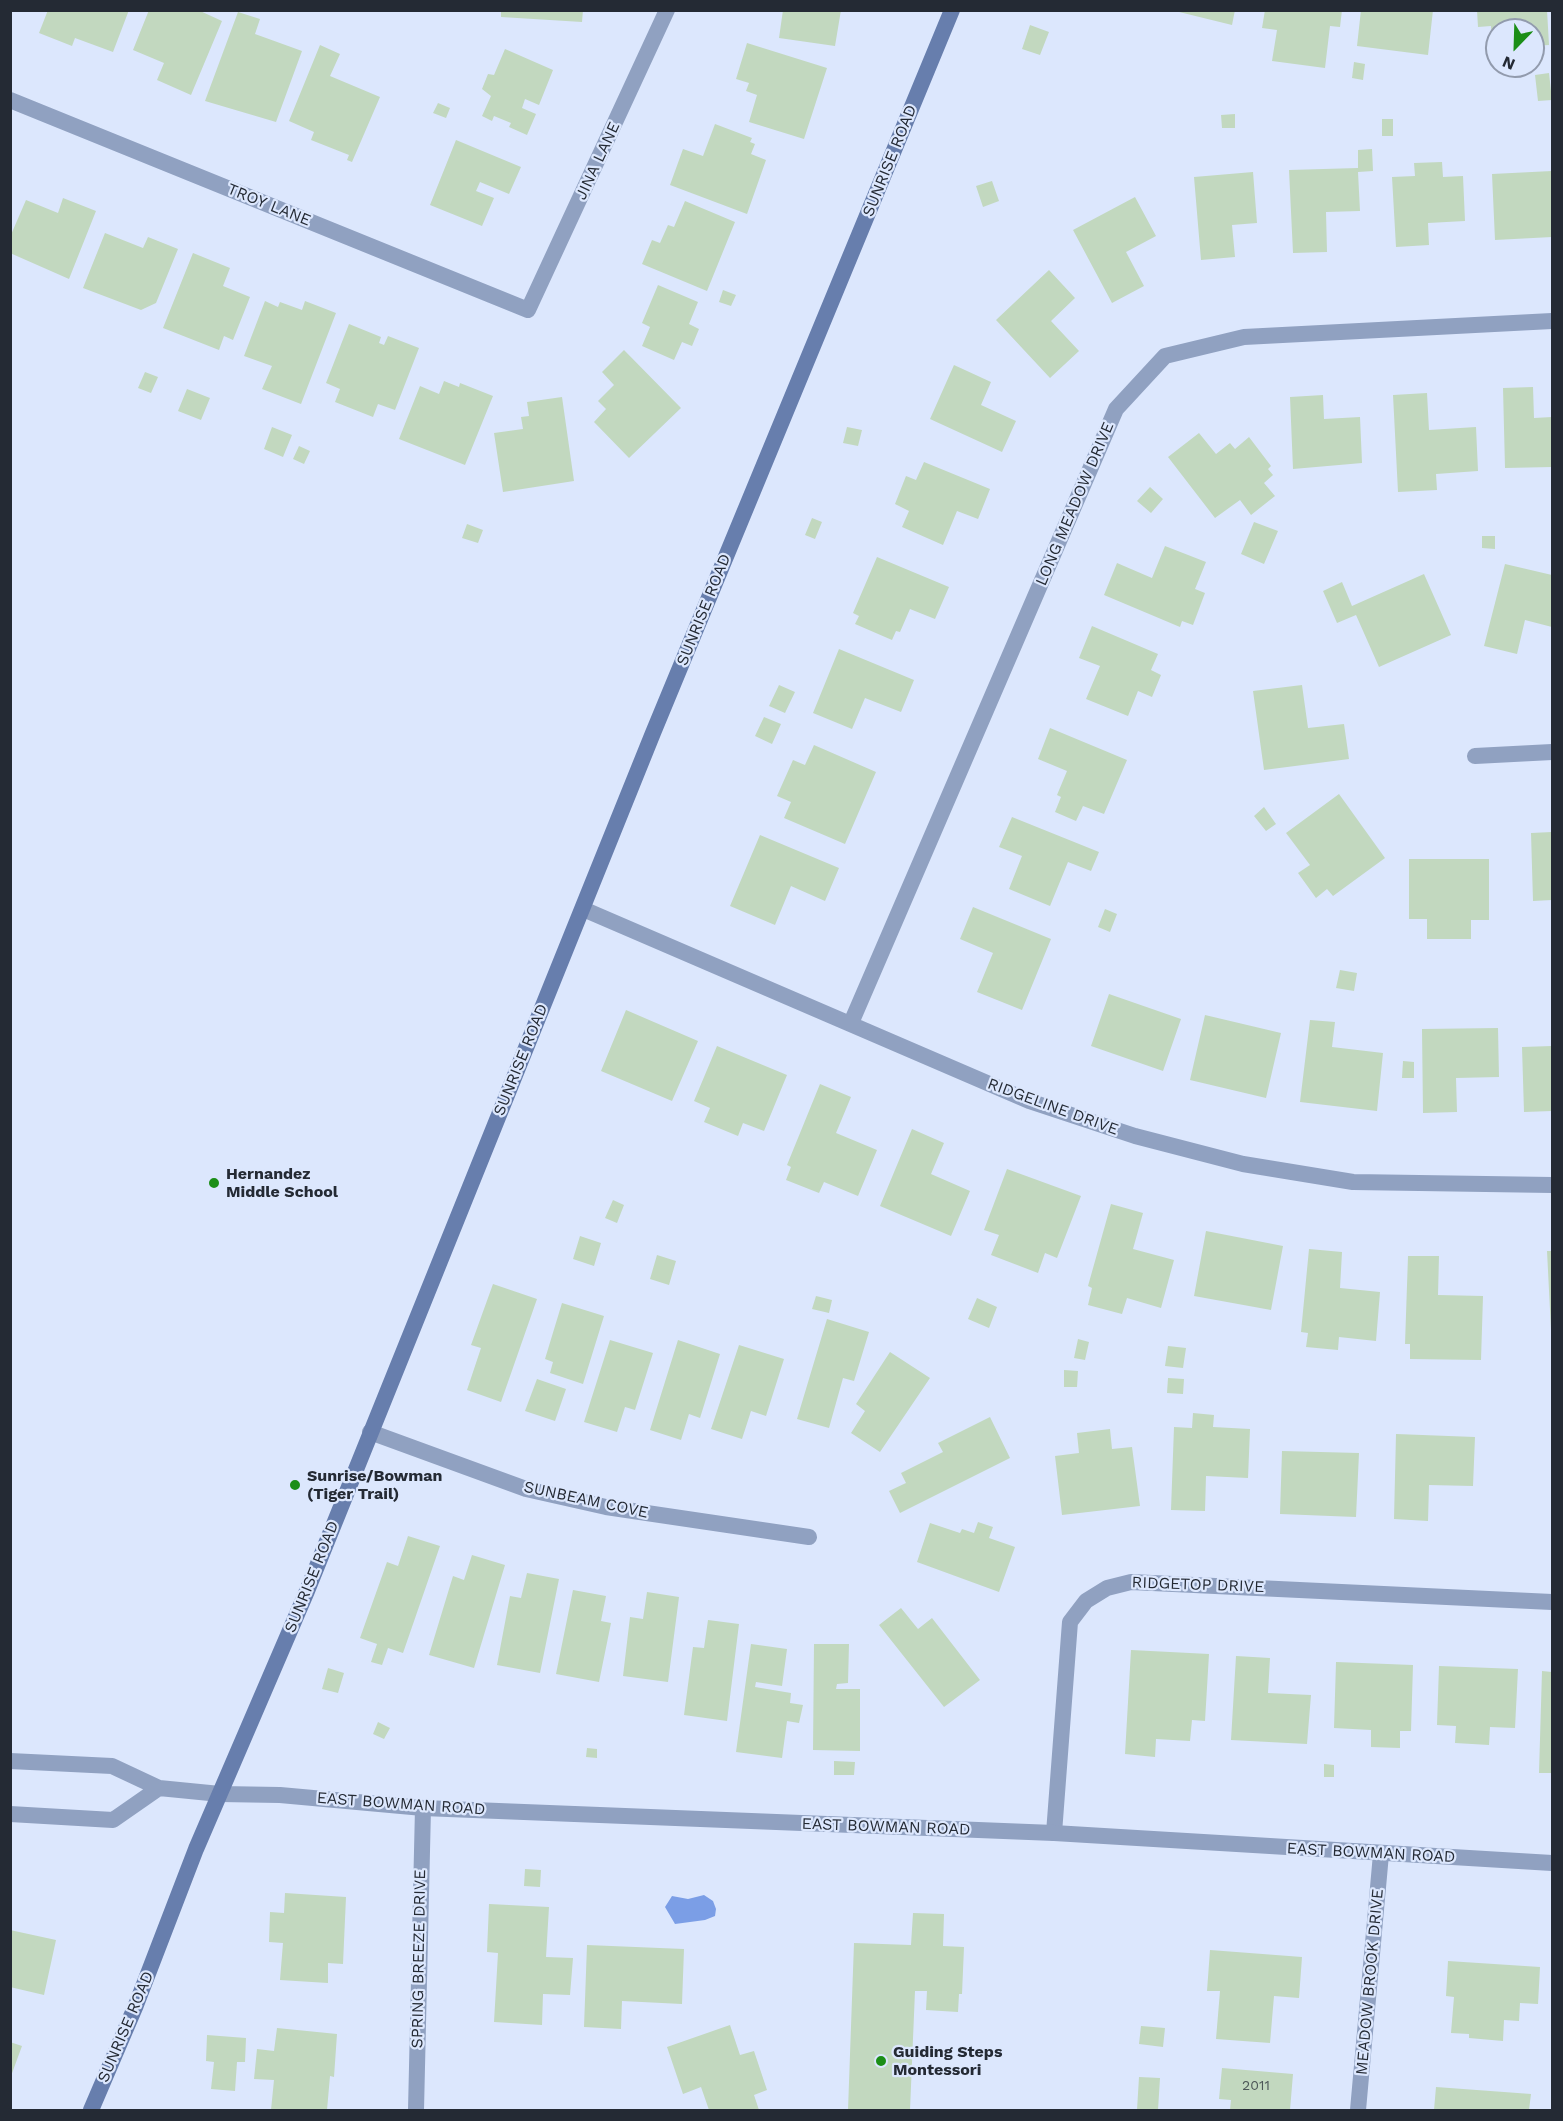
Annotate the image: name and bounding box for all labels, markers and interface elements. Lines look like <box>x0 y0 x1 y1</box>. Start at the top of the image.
north arrow <box>1485 18 1545 78</box>
text: N <box>1499 52 1518 74</box>
street label: SUNRISE ROAD <box>859 102 921 220</box>
street label: JINA LANE <box>572 119 624 203</box>
street label: TROY LANE <box>224 180 314 230</box>
street label: LONG MEADOW DRIVE <box>1032 419 1118 589</box>
street label: SUNRISE ROAD <box>673 551 735 669</box>
street label: SUNRISE ROAD <box>490 1001 552 1119</box>
street label: RIDGELINE DRIVE <box>985 1074 1121 1140</box>
place label: Hernandez Middle School <box>226 1164 338 1202</box>
marker: Hernandez Middle School <box>207 1176 221 1190</box>
place label: Sunrise/Bowman (Tiger Trail) <box>307 1466 442 1504</box>
street label: SUNBEAM COVE <box>522 1477 650 1523</box>
marker: Sunrise/Bowman (Tiger Trail) <box>288 1478 302 1492</box>
street label: SUNRISE ROAD <box>281 1518 343 1636</box>
street label: RIDGETOP DRIVE <box>1131 1573 1265 1597</box>
street label: EAST BOWMAN ROAD <box>316 1789 486 1819</box>
street label: EAST BOWMAN ROAD <box>801 1814 971 1840</box>
street label: EAST BOWMAN ROAD <box>1286 1839 1456 1867</box>
street label: SPRING BREEZE DRIVE <box>408 1869 430 2049</box>
street label: MEADOW BROOK DRIVE <box>1352 1888 1388 2076</box>
street label: SUNRISE ROAD <box>94 1969 158 2085</box>
place label: Guiding Steps Montessori <box>893 2042 1002 2080</box>
marker: Guiding Steps Montessori <box>874 2054 888 2068</box>
house number: 2011 <box>1242 2078 1270 2094</box>

